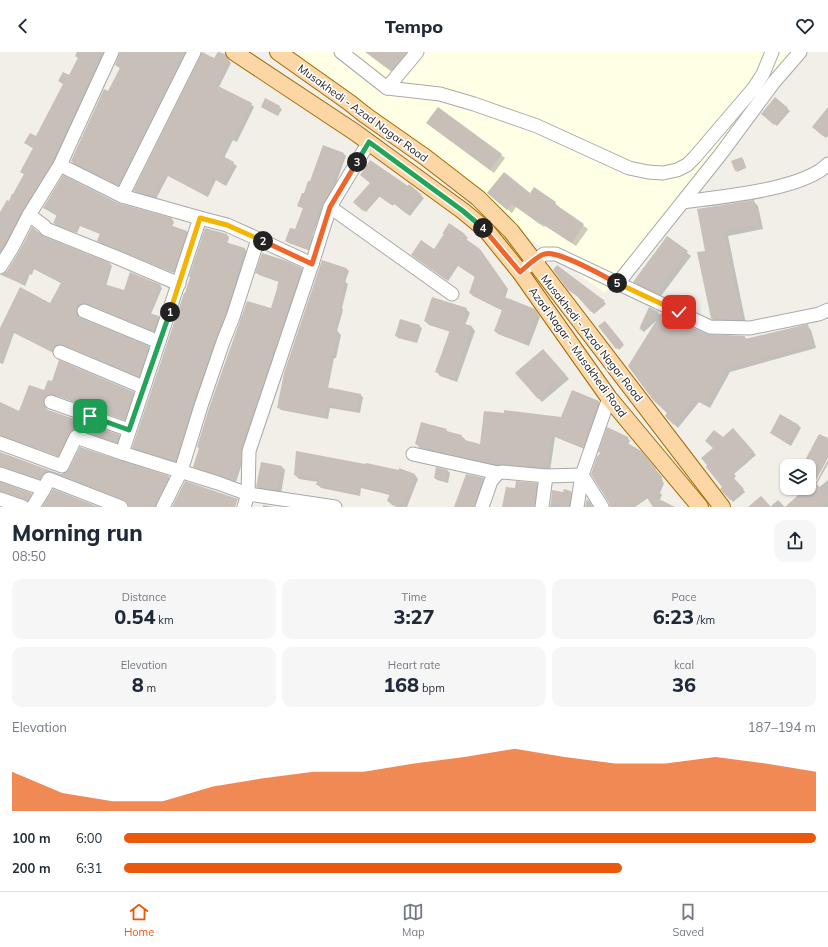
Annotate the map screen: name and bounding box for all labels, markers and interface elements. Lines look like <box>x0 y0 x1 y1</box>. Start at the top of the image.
icon: back <box>12 15 34 37</box>
text: Tempo <box>385 15 443 38</box>
icon: heart <box>794 15 816 37</box>
street label: Musakhedi - Azad Nagar Road <box>295 61 431 165</box>
pin: 3 <box>347 152 367 172</box>
text: 3 <box>354 155 360 169</box>
pin: 4 <box>473 218 493 238</box>
text: 4 <box>480 221 486 235</box>
pin: 2 <box>253 231 273 251</box>
text: 2 <box>260 234 266 248</box>
street label: Musakhedi - Azad Nagar Road <box>538 272 646 404</box>
pin: 5 <box>607 273 627 293</box>
text: 5 <box>614 276 620 290</box>
street label: Azad Nagar - Musakhedi Road <box>526 284 630 420</box>
pin <box>662 295 696 329</box>
icon: check <box>668 301 690 323</box>
pin: 1 <box>160 302 180 322</box>
text: 1 <box>167 305 173 319</box>
pin <box>73 399 107 433</box>
icon: arrive <box>79 405 101 427</box>
map controls <box>780 459 816 495</box>
button: layers <box>780 459 816 495</box>
text: Morning run <box>12 519 143 547</box>
button: share <box>774 520 816 562</box>
text: 08:50 <box>12 548 46 564</box>
text: Distance <box>122 590 166 604</box>
text: Time <box>402 590 426 604</box>
text: Pace <box>672 590 696 604</box>
text: 0.54 <box>114 604 156 629</box>
text: 3:27 <box>393 604 435 629</box>
text: 6:23 <box>653 604 694 629</box>
text: km <box>156 613 174 627</box>
text: /km <box>694 613 715 627</box>
text: Elevation <box>121 658 167 672</box>
text: Heart rate <box>388 658 440 672</box>
text: kcal <box>674 658 694 672</box>
text: 8 <box>132 672 144 697</box>
text: 168 <box>383 672 419 697</box>
text: 36 <box>672 672 696 697</box>
text: m <box>144 681 156 695</box>
text: bpm <box>419 681 445 695</box>
text: Elevation <box>12 719 67 735</box>
text: 187–194 m <box>748 719 816 735</box>
text: 100 m <box>12 830 51 846</box>
text: 6:00 <box>76 830 102 846</box>
text: 200 m <box>12 860 51 876</box>
text: 6:31 <box>76 860 102 876</box>
tab: Home <box>124 901 154 939</box>
tab: Map <box>402 901 425 939</box>
tab: Saved <box>672 901 704 939</box>

